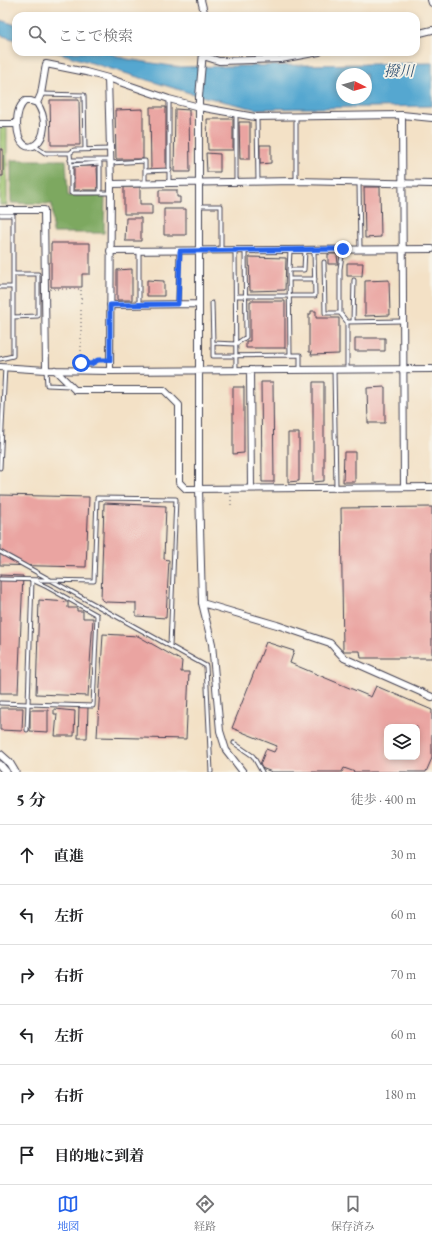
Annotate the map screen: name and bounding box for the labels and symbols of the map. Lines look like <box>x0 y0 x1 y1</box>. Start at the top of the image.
water label: 撥川 <box>384 61 416 80</box>
north arrow <box>336 68 372 104</box>
route end <box>334 240 352 258</box>
route start <box>72 354 90 372</box>

